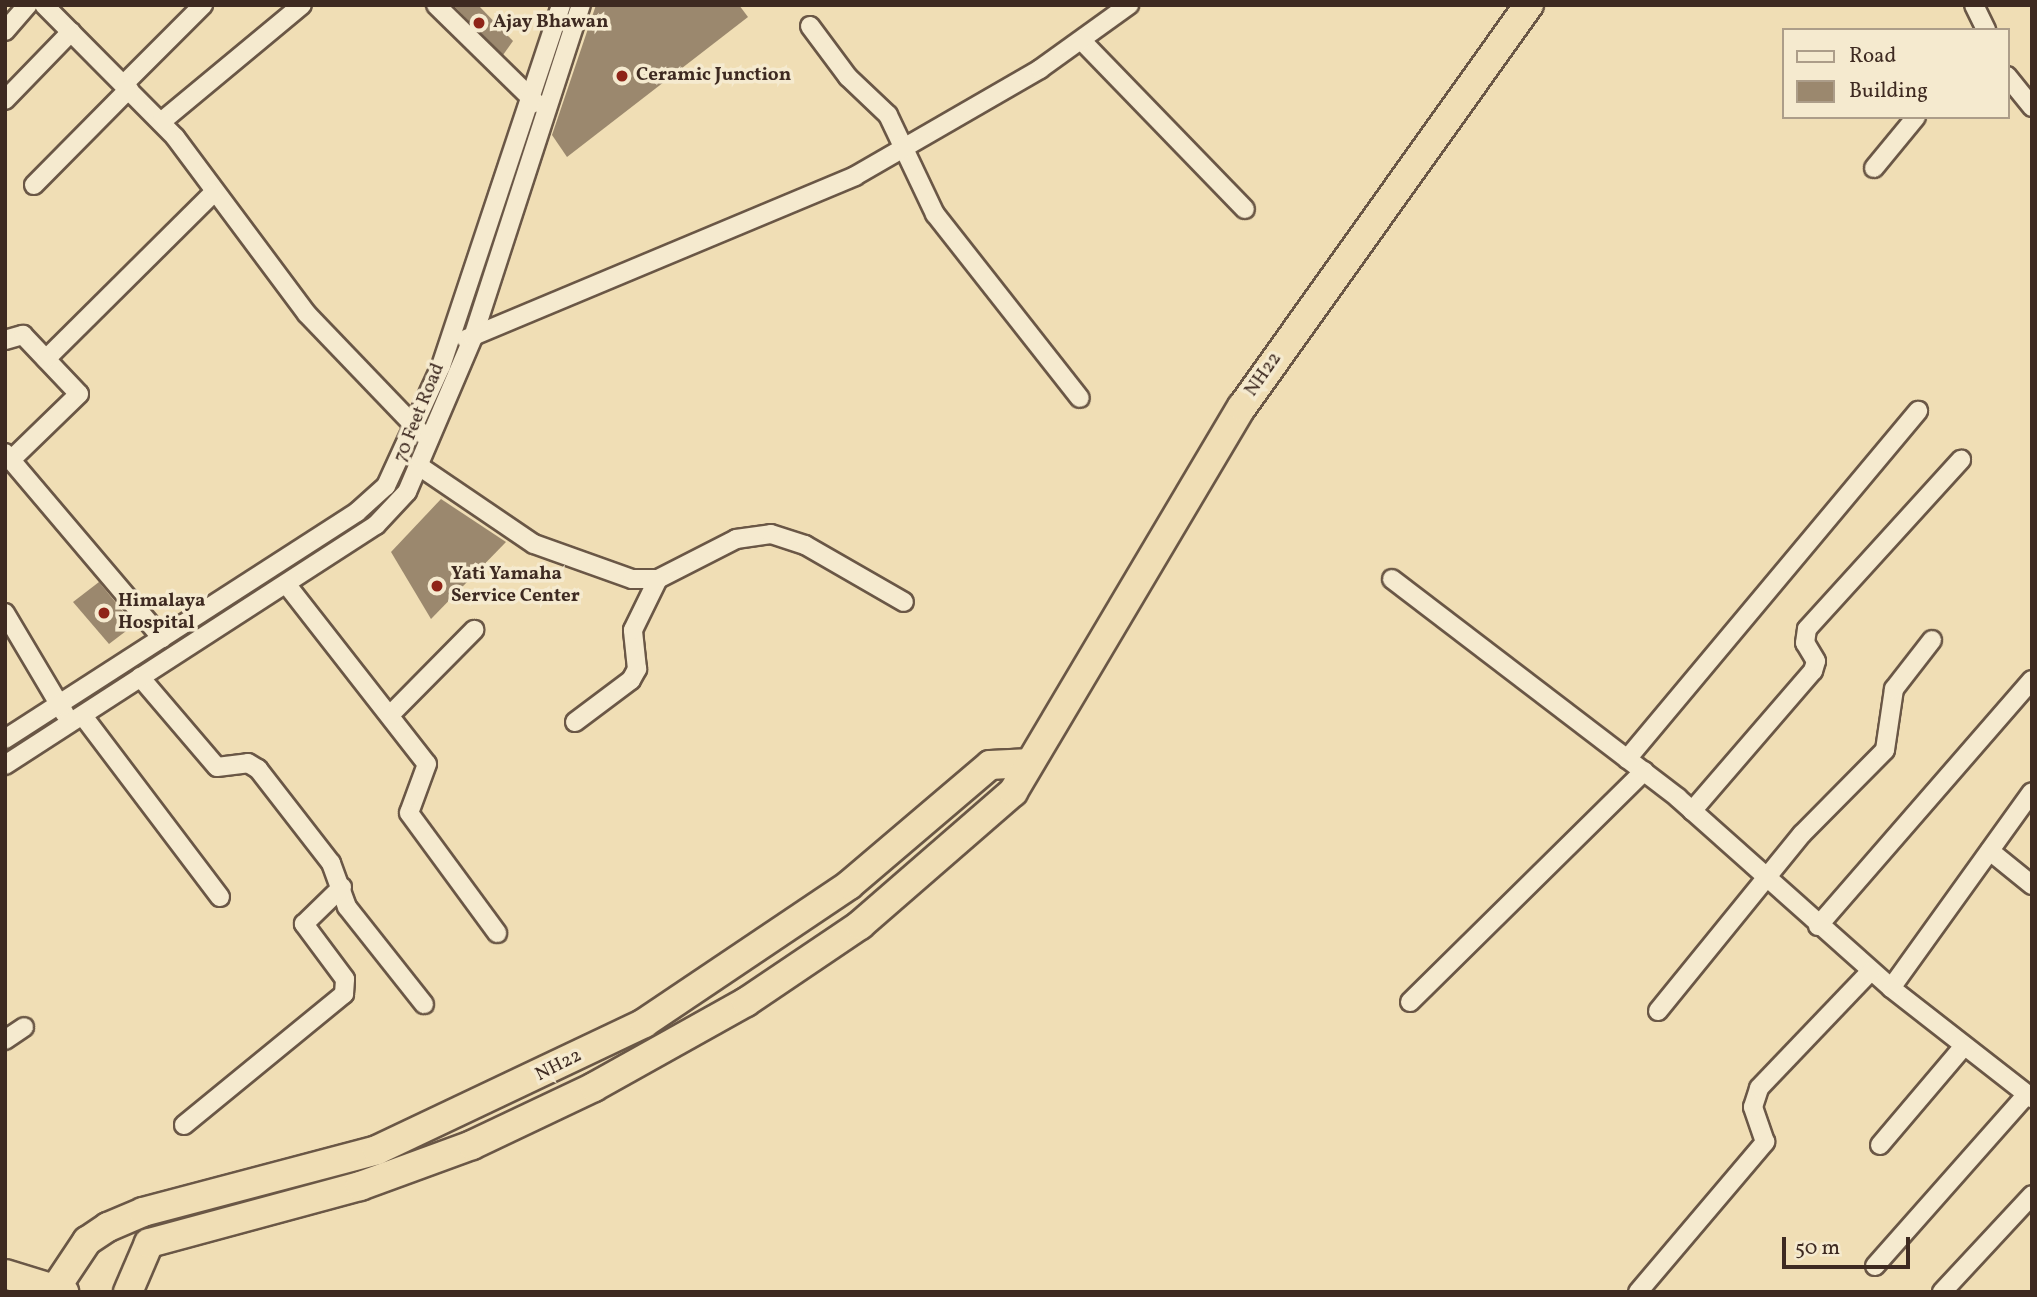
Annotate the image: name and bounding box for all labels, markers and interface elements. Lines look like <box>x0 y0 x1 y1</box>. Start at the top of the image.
place label: Ajay Bhawan <box>493 12 609 34</box>
marker: Ajay Bhawan <box>471 15 487 31</box>
legend <box>1782 28 2009 119</box>
text: Road <box>1849 42 1896 71</box>
place label: Ceramic Junction <box>636 65 791 87</box>
marker: Ceramic Junction <box>614 68 630 84</box>
text: Building <box>1849 77 1928 106</box>
street label: NH22 <box>1241 348 1287 402</box>
street label: 70 Feet Road <box>390 360 450 466</box>
place label: Yati Yamaha Service Center <box>451 564 580 608</box>
marker: Yati Yamaha Service Center <box>429 578 445 594</box>
place label: Himalaya Hospital <box>118 591 205 635</box>
marker: Himalaya Hospital <box>96 605 112 621</box>
street label: NH22 <box>532 1045 586 1087</box>
scale bar <box>1785 1224 1913 1268</box>
text: 50 m <box>1795 1234 1840 1263</box>

